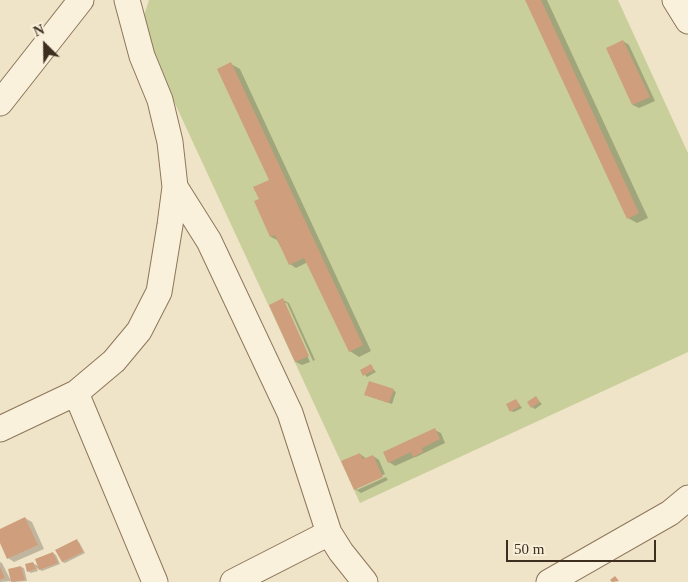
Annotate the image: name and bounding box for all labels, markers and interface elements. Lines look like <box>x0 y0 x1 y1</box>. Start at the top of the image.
north arrow <box>20 20 70 70</box>
text: N <box>31 22 47 40</box>
scale bar <box>508 530 658 562</box>
text: 50 m <box>514 541 544 557</box>

